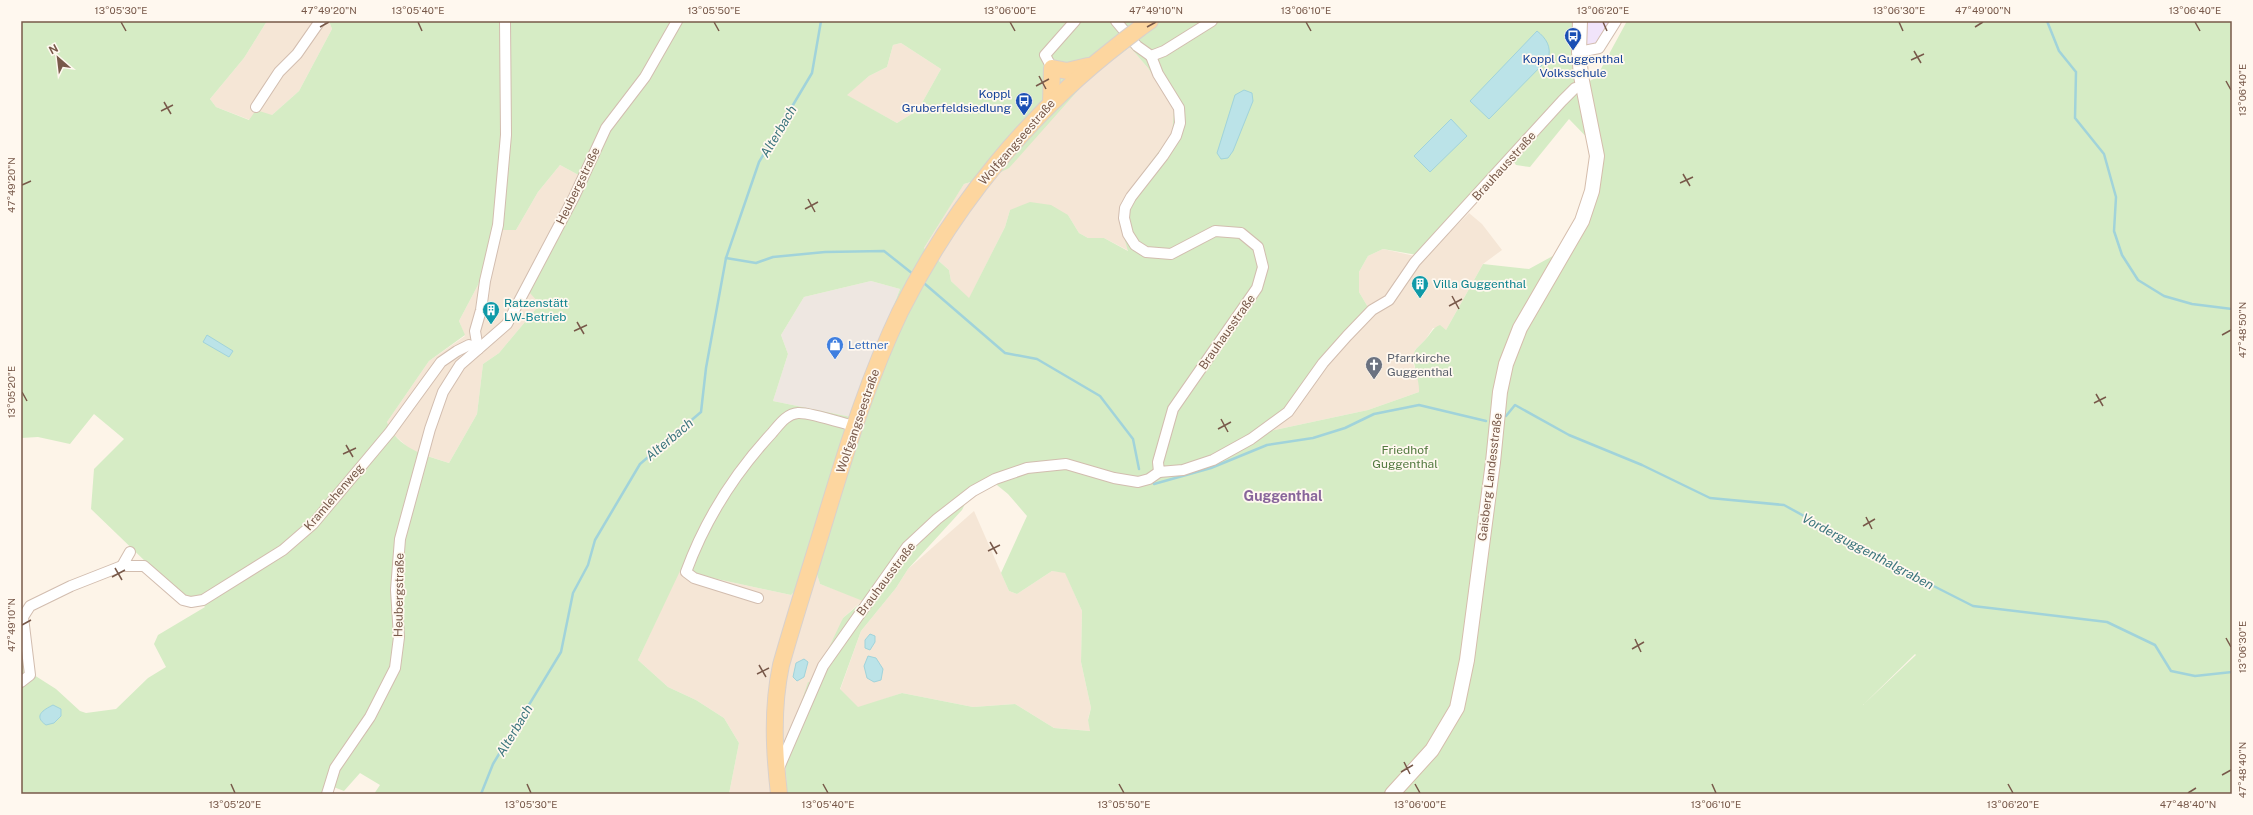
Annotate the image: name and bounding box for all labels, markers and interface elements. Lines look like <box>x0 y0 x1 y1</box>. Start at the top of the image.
text: 13°05'30"E <box>95 4 147 16</box>
text: 47°49'20"N <box>301 4 357 16</box>
text: 13°05'40"E <box>392 4 444 16</box>
text: 13°05'50"E <box>688 4 741 16</box>
text: 13°06'00"E <box>984 4 1036 16</box>
text: 47°49'10"N <box>1129 4 1183 16</box>
text: 13°06'10"E <box>1281 4 1331 16</box>
text: 13°06'20"E <box>1577 4 1629 16</box>
text: 13°06'30"E <box>1873 4 1925 16</box>
text: 47°49'00"N <box>1955 4 2011 16</box>
text: 13°06'40"E <box>2169 4 2221 16</box>
bus stop icon: Koppl Guggenthal Volksschule <box>1563 26 1583 51</box>
north arrow <box>38 38 78 78</box>
text: N <box>47 42 60 56</box>
place label: Koppl Guggenthal Volksschule <box>1522 52 1624 80</box>
text: 13°06'40"E <box>2236 64 2248 116</box>
place label: Koppl Gruberfeldsiedlung <box>902 87 1011 115</box>
bus stop icon: Koppl Gruberfeldsiedlung <box>1014 91 1034 116</box>
street label: Wolfgangseestraße <box>976 96 1058 188</box>
water label: Alterbach <box>757 103 800 160</box>
street label: Brauhausstraße <box>1469 128 1539 204</box>
street label: Heubergstraße <box>553 145 603 227</box>
text: 47°49'20"N <box>5 157 17 213</box>
building icon: Villa Guggenthal <box>1410 274 1430 299</box>
place label: Villa Guggenthal <box>1433 277 1527 291</box>
street label: Brauhausstraße <box>1196 292 1258 372</box>
place label: Ratzenstätt LW-Betrieb <box>504 296 568 324</box>
building icon: Ratzenstätt LW-Betrieb <box>481 300 501 325</box>
text: 47°48'50"N <box>2236 302 2248 358</box>
shop icon: Lettner <box>825 335 845 360</box>
place label: Lettner <box>848 338 889 352</box>
place label: Pfarrkirche Guggenthal <box>1387 351 1453 379</box>
church icon: Pfarrkirche Guggenthal <box>1364 355 1384 380</box>
text: 13°05'20"E <box>5 366 17 418</box>
street label: Wolfgangseestraße <box>834 367 882 475</box>
street label: Gaisberg Landesstraße <box>1475 412 1505 542</box>
water label: Alterbach <box>643 415 696 464</box>
park label: Friedhof Guggenthal <box>1372 443 1438 471</box>
street label: Kramlehenweg <box>301 461 367 533</box>
district label: Guggenthal <box>1244 488 1323 504</box>
water label: Vorderguggenthalgraben <box>1799 510 1936 593</box>
street label: Brauhausstraße <box>854 539 918 618</box>
street label: Heubergstraße <box>391 553 407 637</box>
text: 47°49'10"N <box>5 598 17 652</box>
text: 13°06'30"E <box>2236 621 2248 673</box>
water label: Alterbach <box>493 702 536 759</box>
text: 47°48'40"N <box>2236 742 2248 798</box>
text: 13°05'20"E <box>209 798 261 810</box>
text: 13°05'30"E <box>505 798 557 810</box>
text: 13°05'40"E <box>802 798 854 810</box>
text: 13°05'50"E <box>1098 798 1151 810</box>
text: 13°06'00"E <box>1394 798 1446 810</box>
text: 13°06'10"E <box>1691 798 1741 810</box>
text: 13°06'20"E <box>1987 798 2039 810</box>
text: 47°48'40"N <box>2160 798 2216 810</box>

